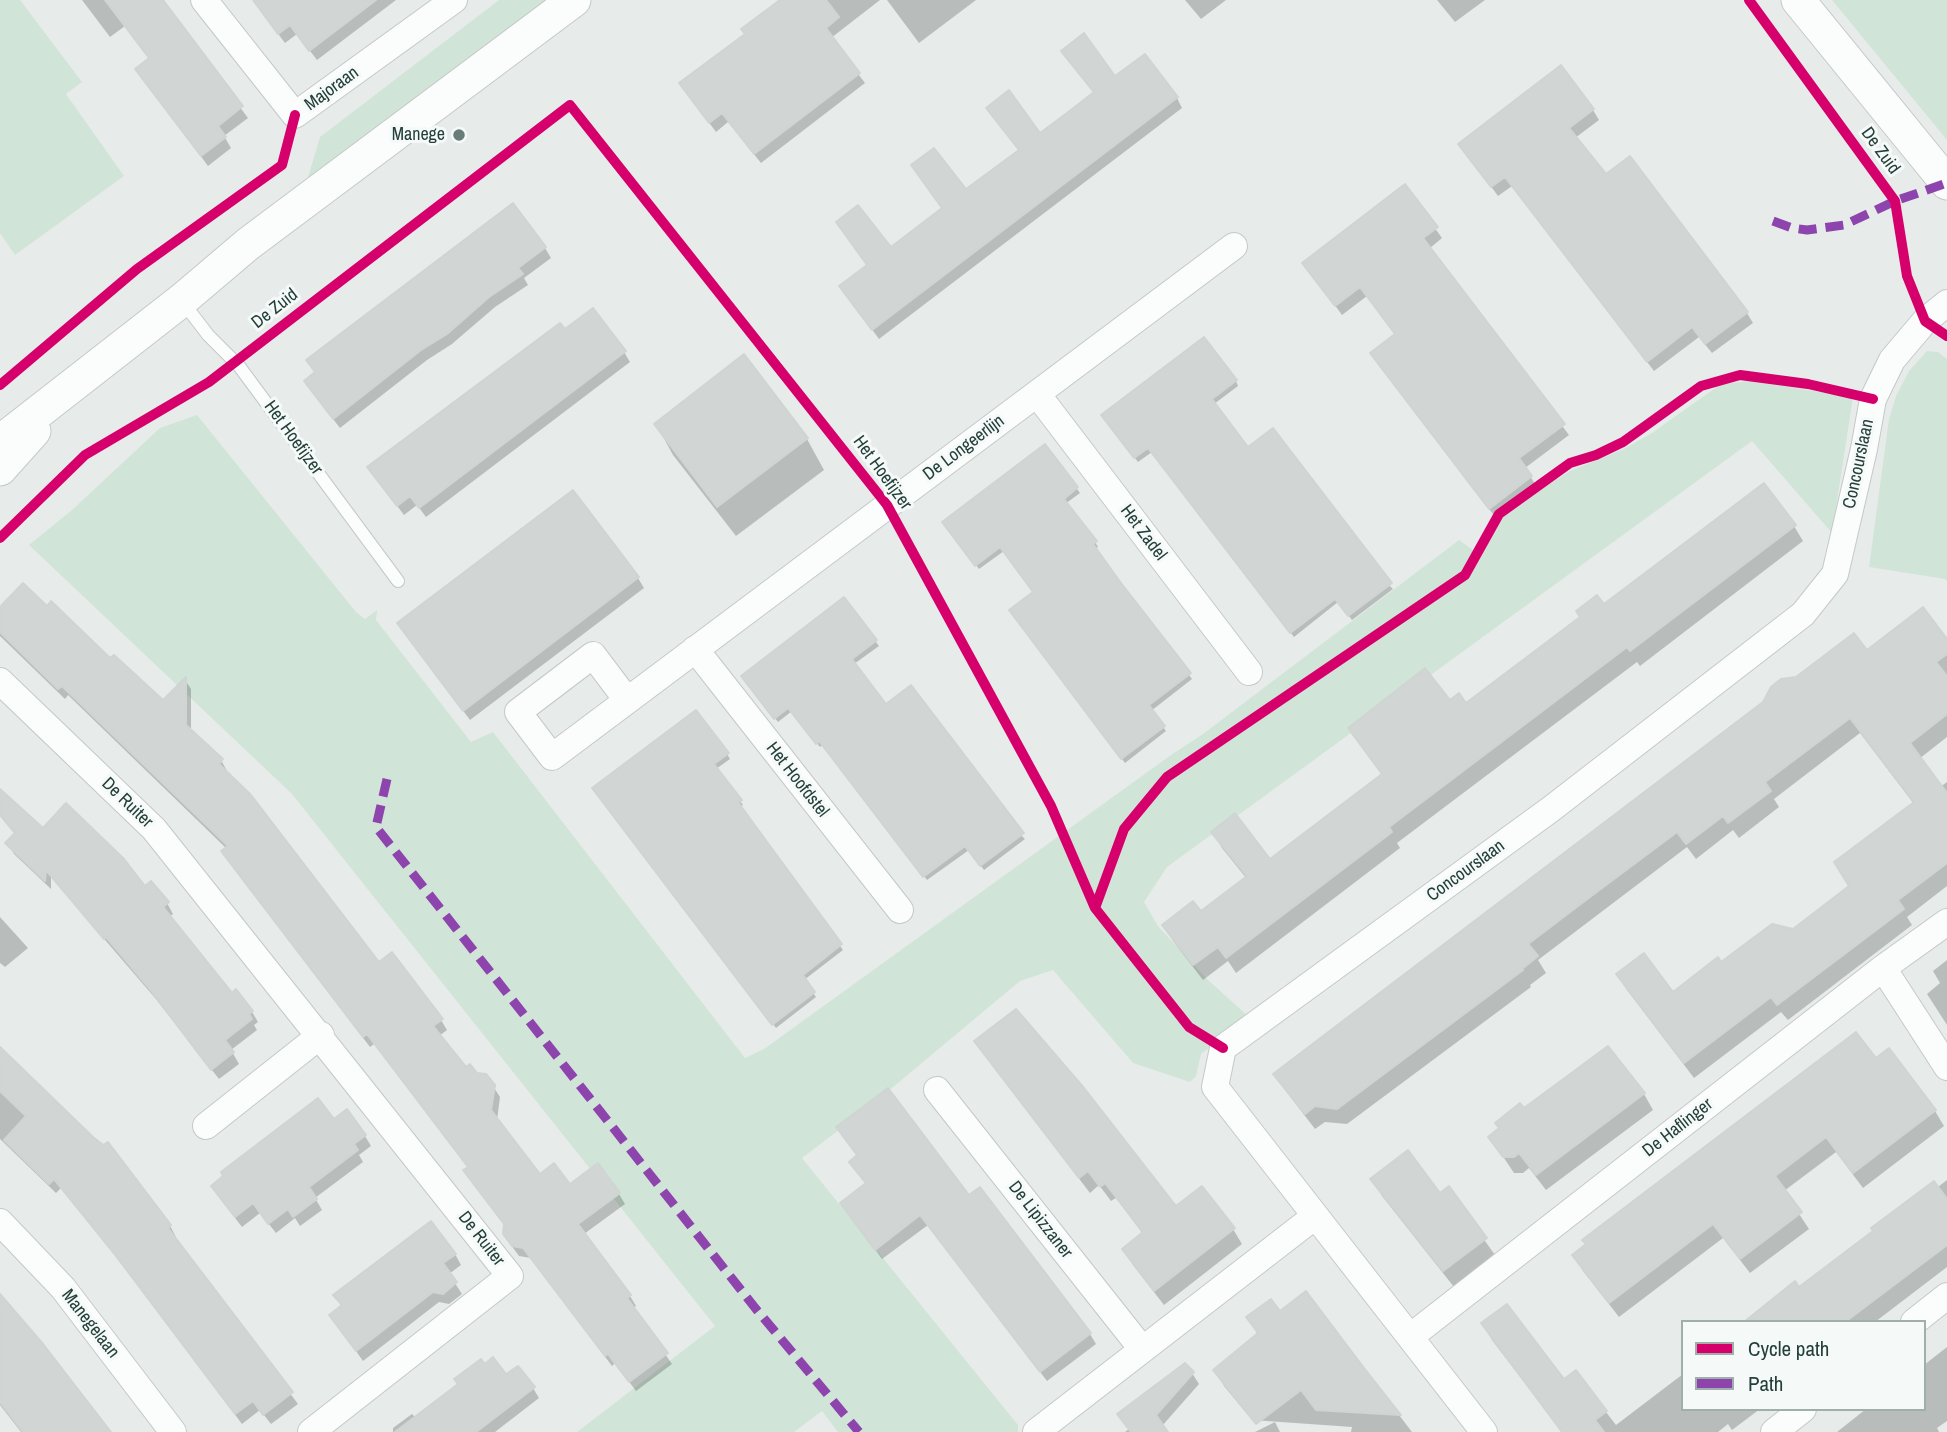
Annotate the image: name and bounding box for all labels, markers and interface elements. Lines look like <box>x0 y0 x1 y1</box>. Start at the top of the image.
street label: Majoraan <box>301 62 363 116</box>
street label: De Zuid <box>1856 123 1904 179</box>
place label: Manege <box>392 124 445 146</box>
marker: Manege <box>451 127 467 143</box>
street label: De Zuid <box>248 284 302 334</box>
street label: Het Hoefijzer <box>259 397 327 479</box>
street label: De Longeerlijn <box>919 410 1009 486</box>
street label: Concourslaan <box>1839 417 1879 511</box>
street label: Het Hoefijzer <box>848 432 916 514</box>
street label: Het Zadel <box>1115 501 1171 565</box>
street label: Het Hoofdstel <box>761 738 833 822</box>
street label: De Ruiter <box>97 773 157 833</box>
street label: Concourslaan <box>1423 836 1509 906</box>
street label: De Haflinger <box>1639 1094 1717 1162</box>
street label: De Lipizzaner <box>1003 1177 1077 1263</box>
street label: De Ruiter <box>453 1207 509 1271</box>
street label: Manegelaan <box>56 1285 124 1363</box>
legend <box>1681 1320 1926 1411</box>
text: Cycle path <box>1748 1334 1829 1363</box>
text: Path <box>1748 1369 1783 1398</box>

